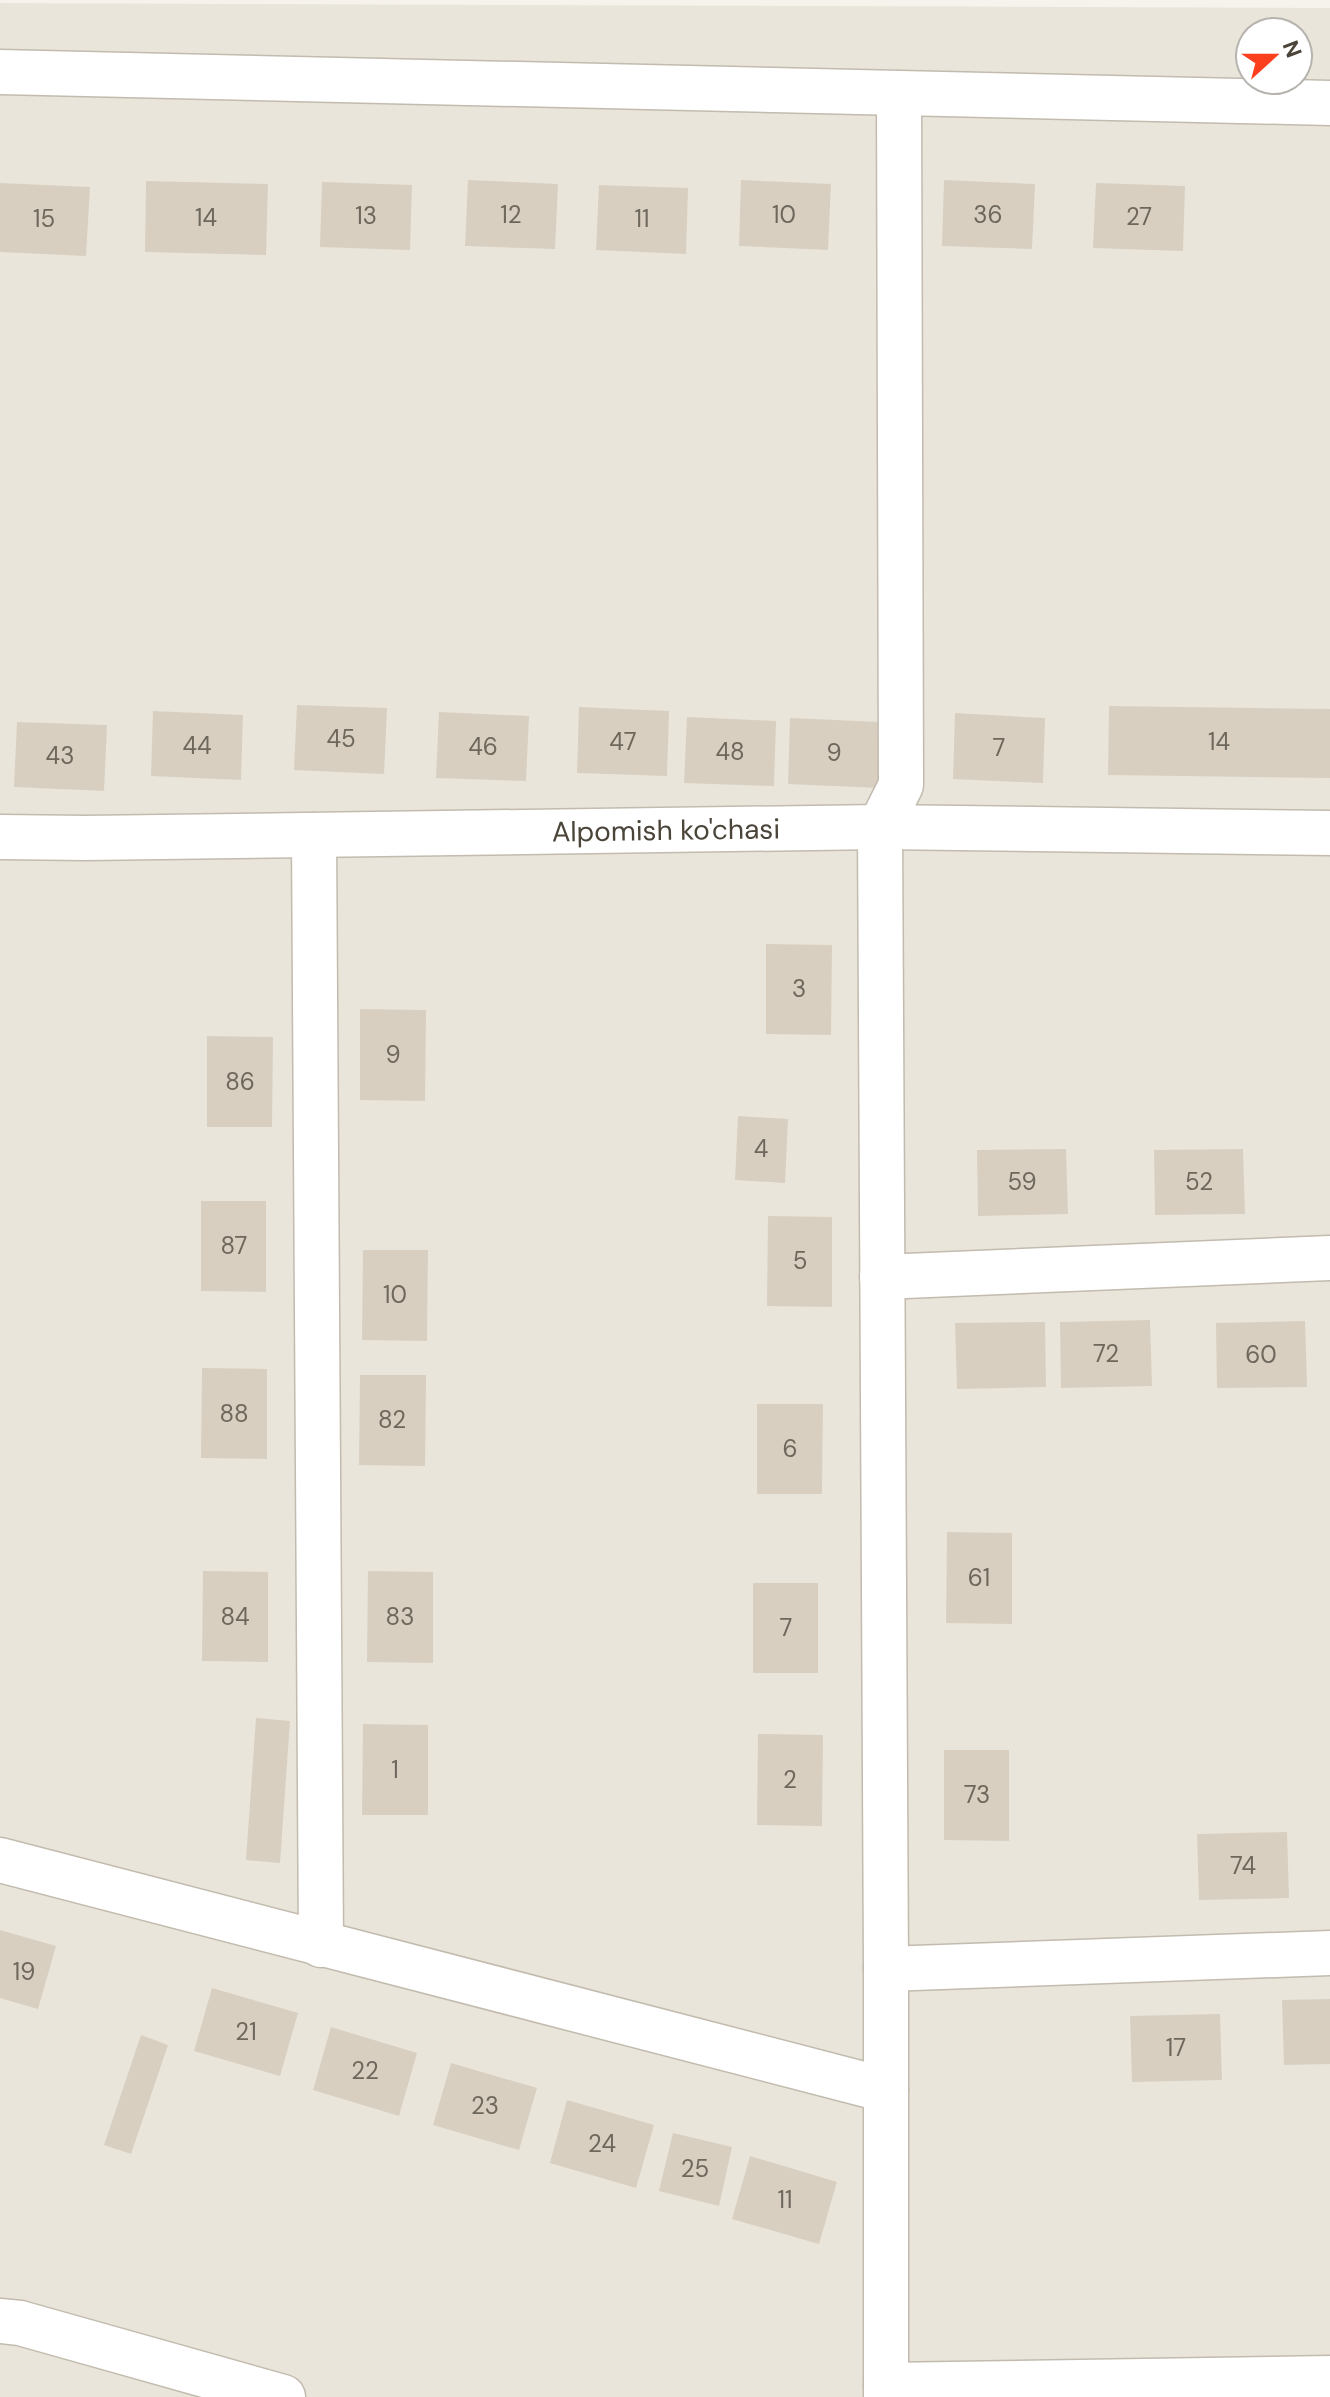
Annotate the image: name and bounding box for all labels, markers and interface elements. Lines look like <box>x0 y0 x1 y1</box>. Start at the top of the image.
north arrow <box>1234 16 1314 96</box>
text: N <box>1276 36 1309 62</box>
house number: 12 <box>500 199 522 230</box>
house number: 10 <box>772 199 796 230</box>
house number: 36 <box>973 199 1003 230</box>
house number: 13 <box>355 200 377 231</box>
house number: 27 <box>1126 201 1152 232</box>
house number: 14 <box>195 202 217 233</box>
house number: 15 <box>33 203 55 234</box>
house number: 11 <box>635 203 649 234</box>
house number: 45 <box>326 723 356 754</box>
house number: 47 <box>609 726 637 757</box>
house number: 14 <box>1208 726 1230 757</box>
house number: 44 <box>182 730 212 761</box>
house number: 46 <box>468 731 498 762</box>
house number: 7 <box>993 732 1005 763</box>
house number: 48 <box>715 736 745 767</box>
house number: 9 <box>826 737 842 768</box>
house number: 43 <box>46 740 74 771</box>
street label: Alpomish ko'chasi <box>552 810 780 851</box>
house number: 3 <box>792 973 806 1004</box>
house number: 9 <box>385 1039 401 1070</box>
house number: 86 <box>225 1066 255 1097</box>
house number: 4 <box>754 1133 768 1164</box>
house number: 59 <box>1007 1166 1037 1197</box>
house number: 52 <box>1185 1166 1213 1197</box>
house number: 87 <box>221 1230 247 1261</box>
house number: 5 <box>793 1245 807 1276</box>
house number: 10 <box>383 1279 407 1310</box>
house number: 72 <box>1093 1338 1119 1369</box>
house number: 60 <box>1245 1339 1277 1370</box>
house number: 88 <box>219 1398 249 1429</box>
house number: 82 <box>378 1404 406 1435</box>
house number: 6 <box>782 1433 798 1464</box>
house number: 61 <box>968 1562 990 1593</box>
house number: 84 <box>220 1601 250 1632</box>
house number: 83 <box>386 1601 414 1632</box>
house number: 7 <box>780 1612 792 1643</box>
house number: 1 <box>391 1754 399 1785</box>
house number: 2 <box>783 1764 797 1795</box>
house number: 73 <box>964 1779 990 1810</box>
house number: 74 <box>1230 1850 1256 1881</box>
house number: 19 <box>13 1956 35 1987</box>
house number: 21 <box>235 2016 257 2047</box>
house number: 17 <box>1166 2032 1186 2063</box>
house number: 22 <box>351 2055 379 2086</box>
house number: 23 <box>471 2090 499 2121</box>
house number: 24 <box>588 2128 616 2159</box>
house number: 25 <box>681 2153 709 2184</box>
house number: 11 <box>778 2184 792 2215</box>

